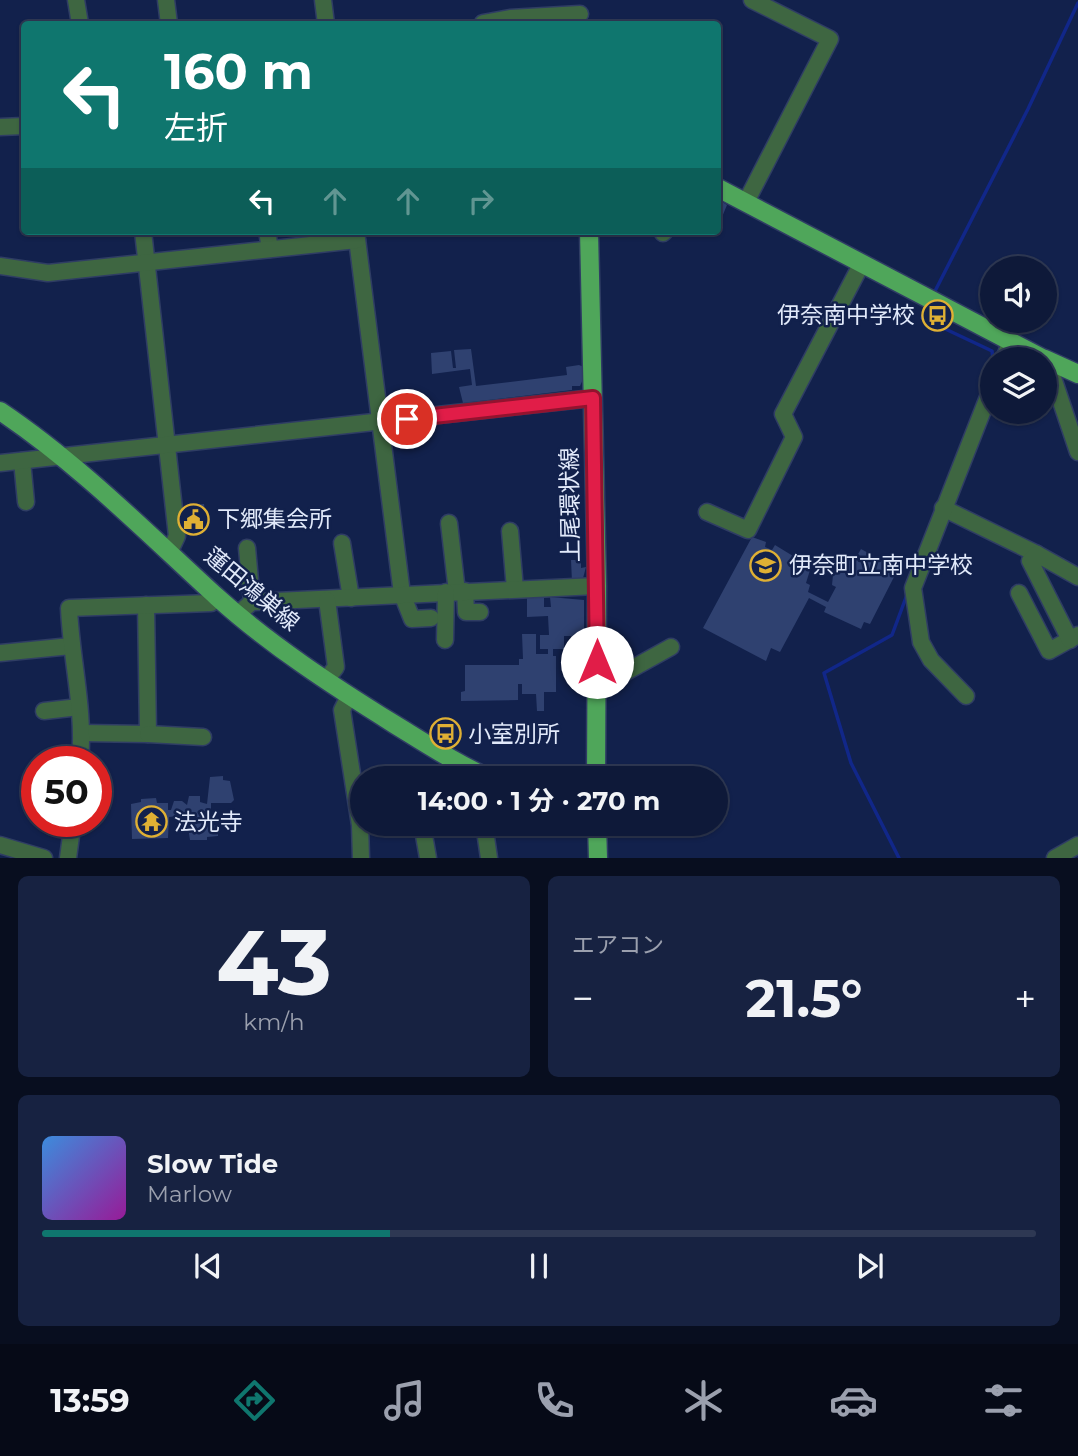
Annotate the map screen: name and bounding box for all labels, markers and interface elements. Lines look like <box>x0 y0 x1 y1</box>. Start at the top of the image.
text: 160 m <box>164 42 313 101</box>
icon: left <box>49 49 140 140</box>
text: 左折 <box>164 108 228 147</box>
icon: left <box>243 182 281 220</box>
icon: ahead <box>316 182 354 220</box>
icon: ahead <box>389 182 427 220</box>
icon: right <box>462 182 500 220</box>
map controls <box>980 256 1057 424</box>
button: sound <box>980 256 1057 333</box>
bus stop icon: 伊奈南中学校 <box>921 298 955 332</box>
place label: 伊奈南中学校 <box>777 301 915 329</box>
button: layers <box>980 347 1057 424</box>
pin <box>377 389 437 449</box>
icon: arrive <box>388 400 426 438</box>
street label: 上尾環状線 <box>555 447 585 563</box>
public building icon: 下郷集会所 <box>177 502 211 536</box>
place label: 下郷集会所 <box>217 505 332 533</box>
street label: 蓮田鴻巣線 <box>199 541 305 637</box>
school or university icon: 伊奈町立南中学校 <box>749 548 783 582</box>
place label: 伊奈町立南中学校 <box>789 551 973 579</box>
position arrow <box>560 625 634 699</box>
bus stop icon: 小室別所 <box>428 717 462 751</box>
place label: 小室別所 <box>468 720 560 748</box>
speed limit sign: 50 <box>21 746 112 837</box>
text: 14:00 · 1 分 · 270 m <box>418 785 660 817</box>
temple icon: 法光寺 <box>134 805 168 839</box>
place label: 法光寺 <box>174 808 243 836</box>
text: 43 <box>216 907 332 1018</box>
text: エアコン <box>572 931 664 959</box>
text: 21.5° <box>745 967 863 1030</box>
text: − <box>572 975 594 1022</box>
text: + <box>1014 975 1036 1022</box>
text: km/h <box>243 1008 305 1036</box>
text: Slow Tide <box>147 1148 278 1180</box>
text: Marlow <box>147 1180 232 1208</box>
icon: previous <box>189 1247 227 1285</box>
icon: pause <box>520 1247 558 1285</box>
icon: next <box>851 1247 889 1285</box>
icon: directions <box>230 1376 279 1425</box>
icon: music <box>380 1376 429 1425</box>
icon: phone <box>530 1376 579 1425</box>
icon: climate <box>679 1376 728 1425</box>
icon: car <box>829 1376 878 1425</box>
icon: filters <box>979 1376 1028 1425</box>
text: 13:59 <box>50 1381 130 1420</box>

